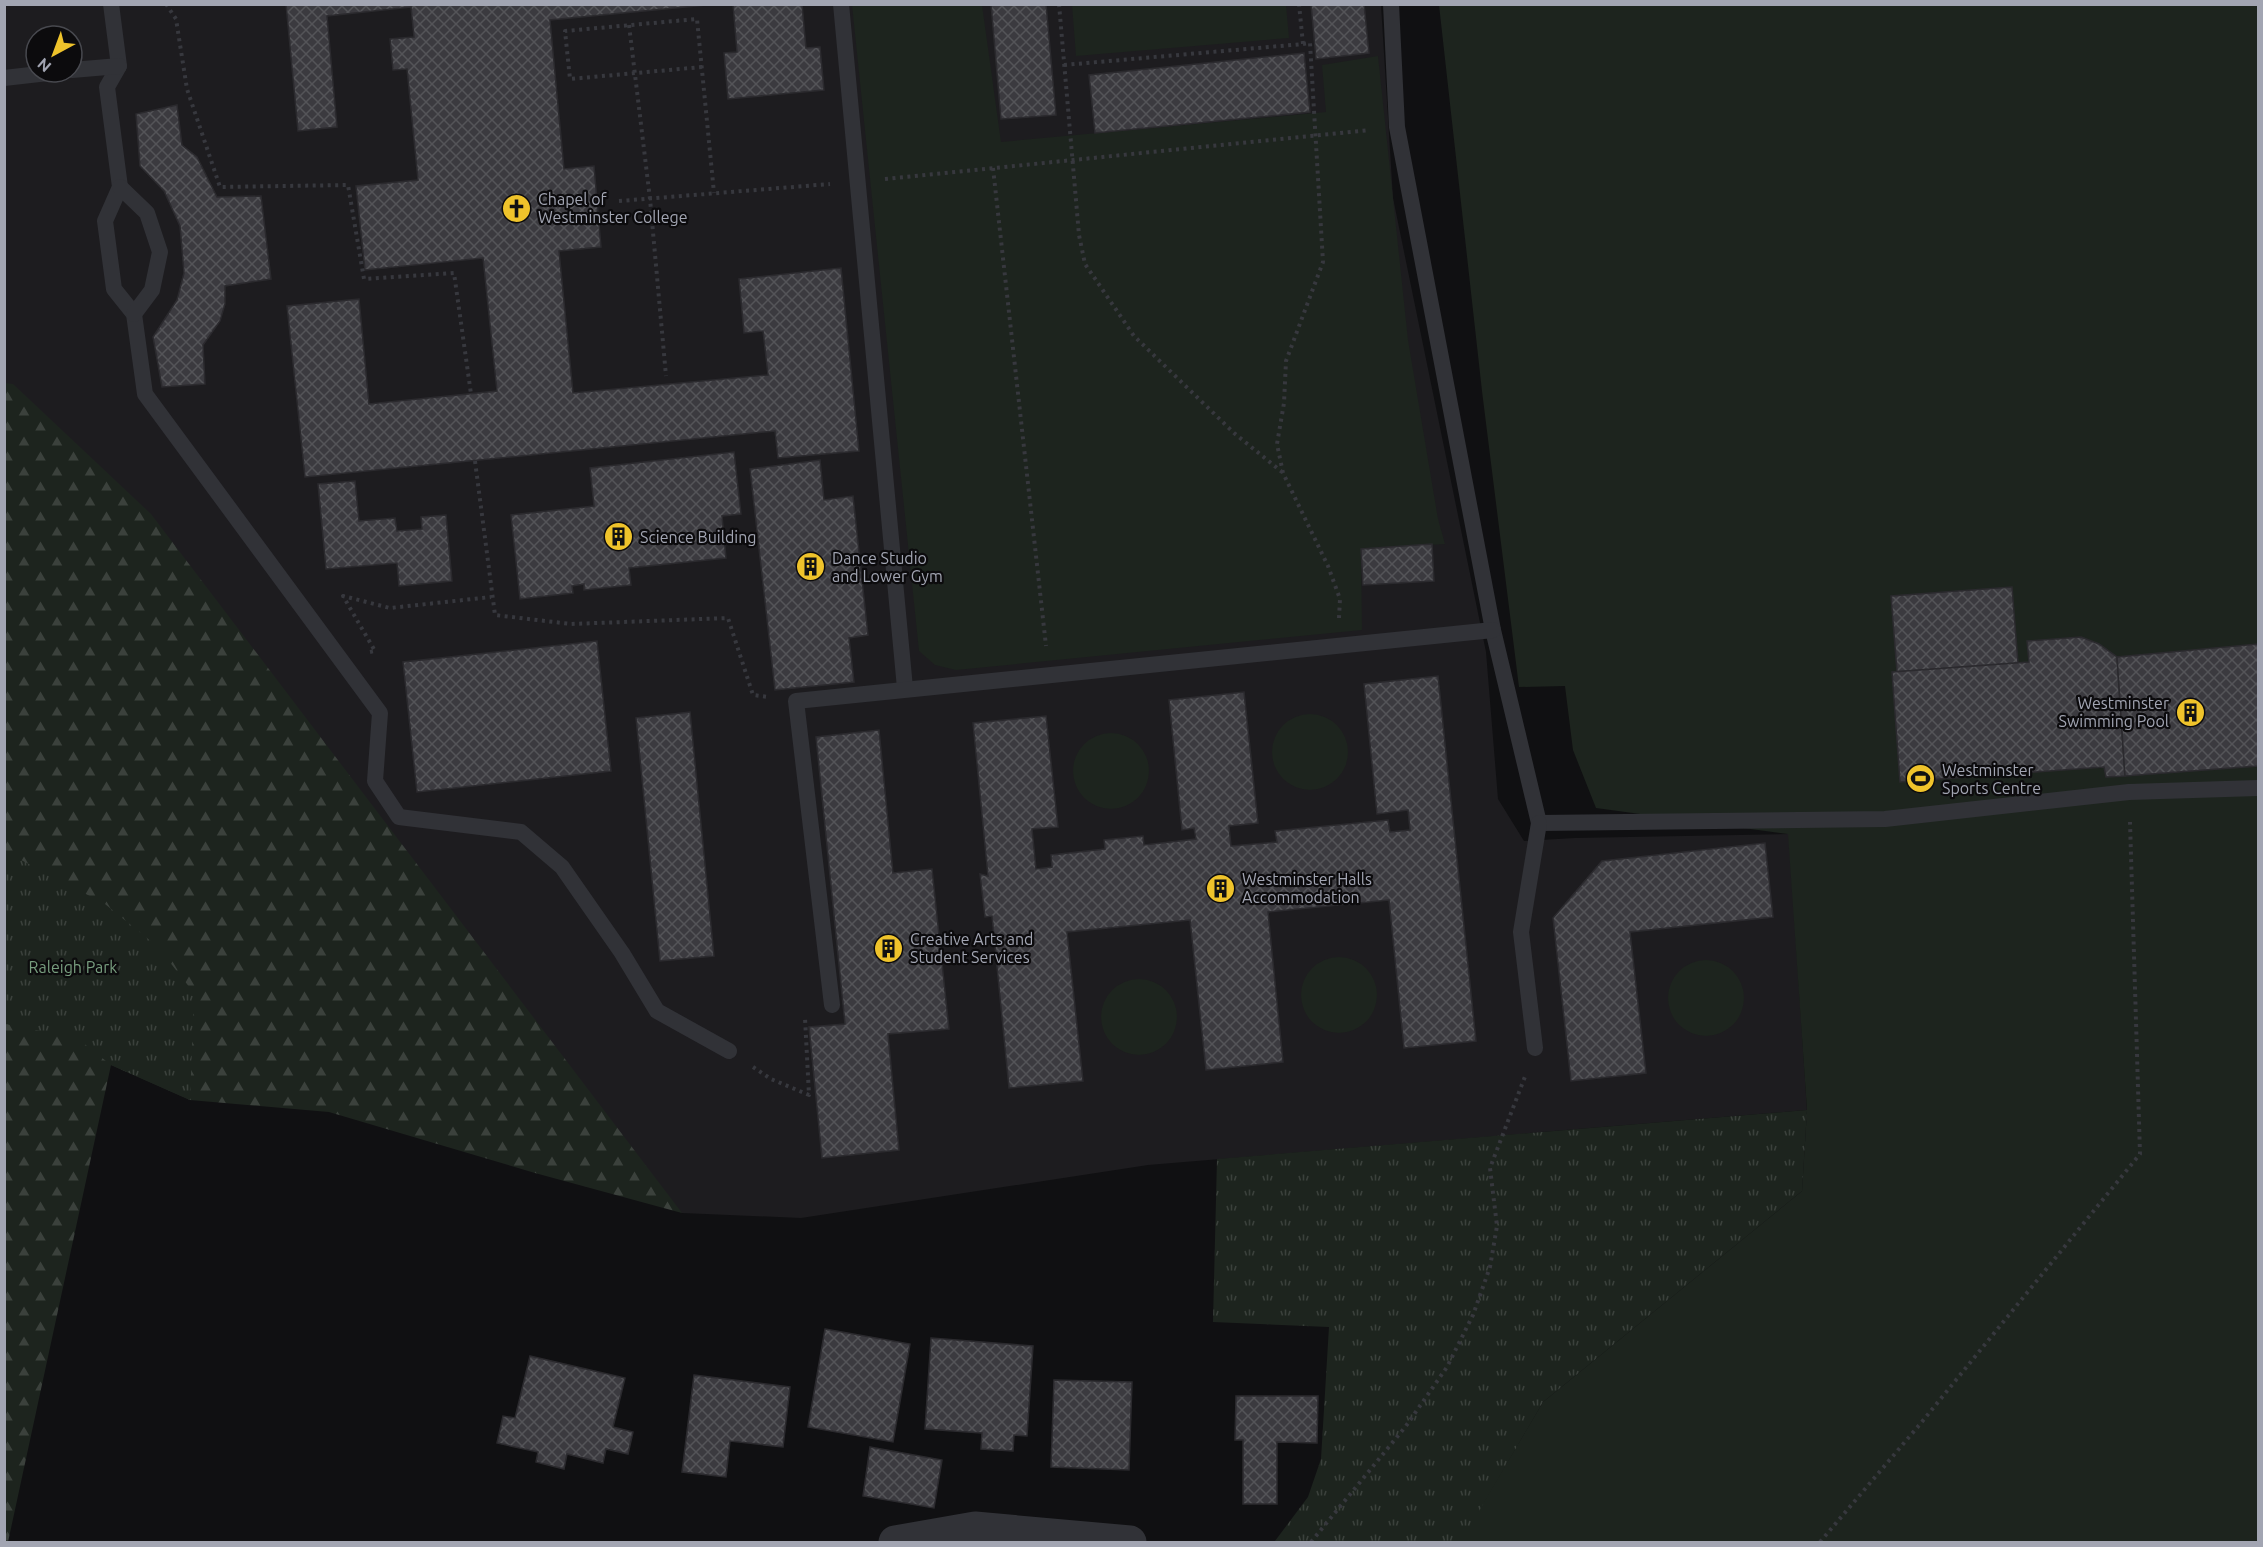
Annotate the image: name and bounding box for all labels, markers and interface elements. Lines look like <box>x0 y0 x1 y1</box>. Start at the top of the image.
north arrow <box>24 24 84 84</box>
text: N <box>34 55 55 76</box>
place label: Chapel of Westminster College <box>538 190 688 226</box>
church icon: Chapel of Westminster College <box>501 192 533 224</box>
building icon: Science Building <box>603 521 635 553</box>
place label: Science Building <box>640 528 757 546</box>
place label: Dance Studio and Lower Gym <box>832 549 943 585</box>
building icon: Dance Studio and Lower Gym <box>795 551 827 583</box>
place label: Westminster Swimming Pool <box>2059 694 2169 730</box>
building icon: Westminster Swimming Pool <box>2174 696 2206 728</box>
place label: Westminster Sports Centre <box>1942 761 2041 797</box>
sports icon: Westminster Sports Centre <box>1905 763 1937 795</box>
place label: Westminster Halls Accommodation <box>1242 870 1372 906</box>
building icon: Westminster Halls Accommodation <box>1205 872 1237 904</box>
place label: Creative Arts and Student Services <box>910 930 1033 966</box>
building icon: Creative Arts and Student Services <box>873 932 905 964</box>
park label: Raleigh Park <box>29 958 117 976</box>

